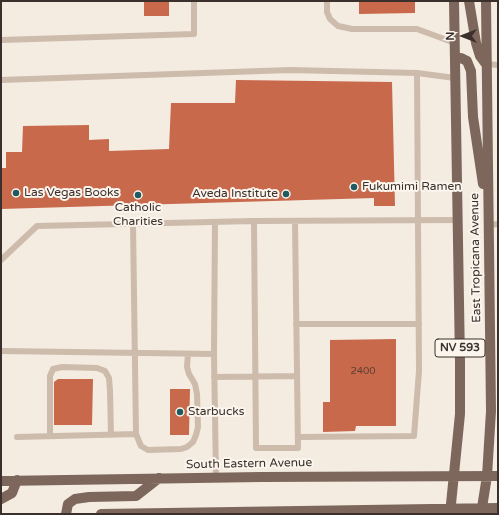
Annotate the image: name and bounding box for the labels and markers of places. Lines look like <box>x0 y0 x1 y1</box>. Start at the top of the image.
place label: Fukumimi Ramen <box>362 180 462 194</box>
marker: Fukumimi Ramen <box>349 182 359 192</box>
place label: Las Vegas Books <box>24 186 119 200</box>
place label: Aveda Institute <box>192 187 278 201</box>
marker: Las Vegas Books <box>11 188 21 198</box>
marker: Aveda Institute <box>281 189 291 199</box>
marker: Catholic Charities <box>133 190 143 200</box>
place label: Catholic Charities <box>113 201 163 229</box>
place label: Starbucks <box>188 405 245 419</box>
marker: Starbucks <box>175 407 185 417</box>

